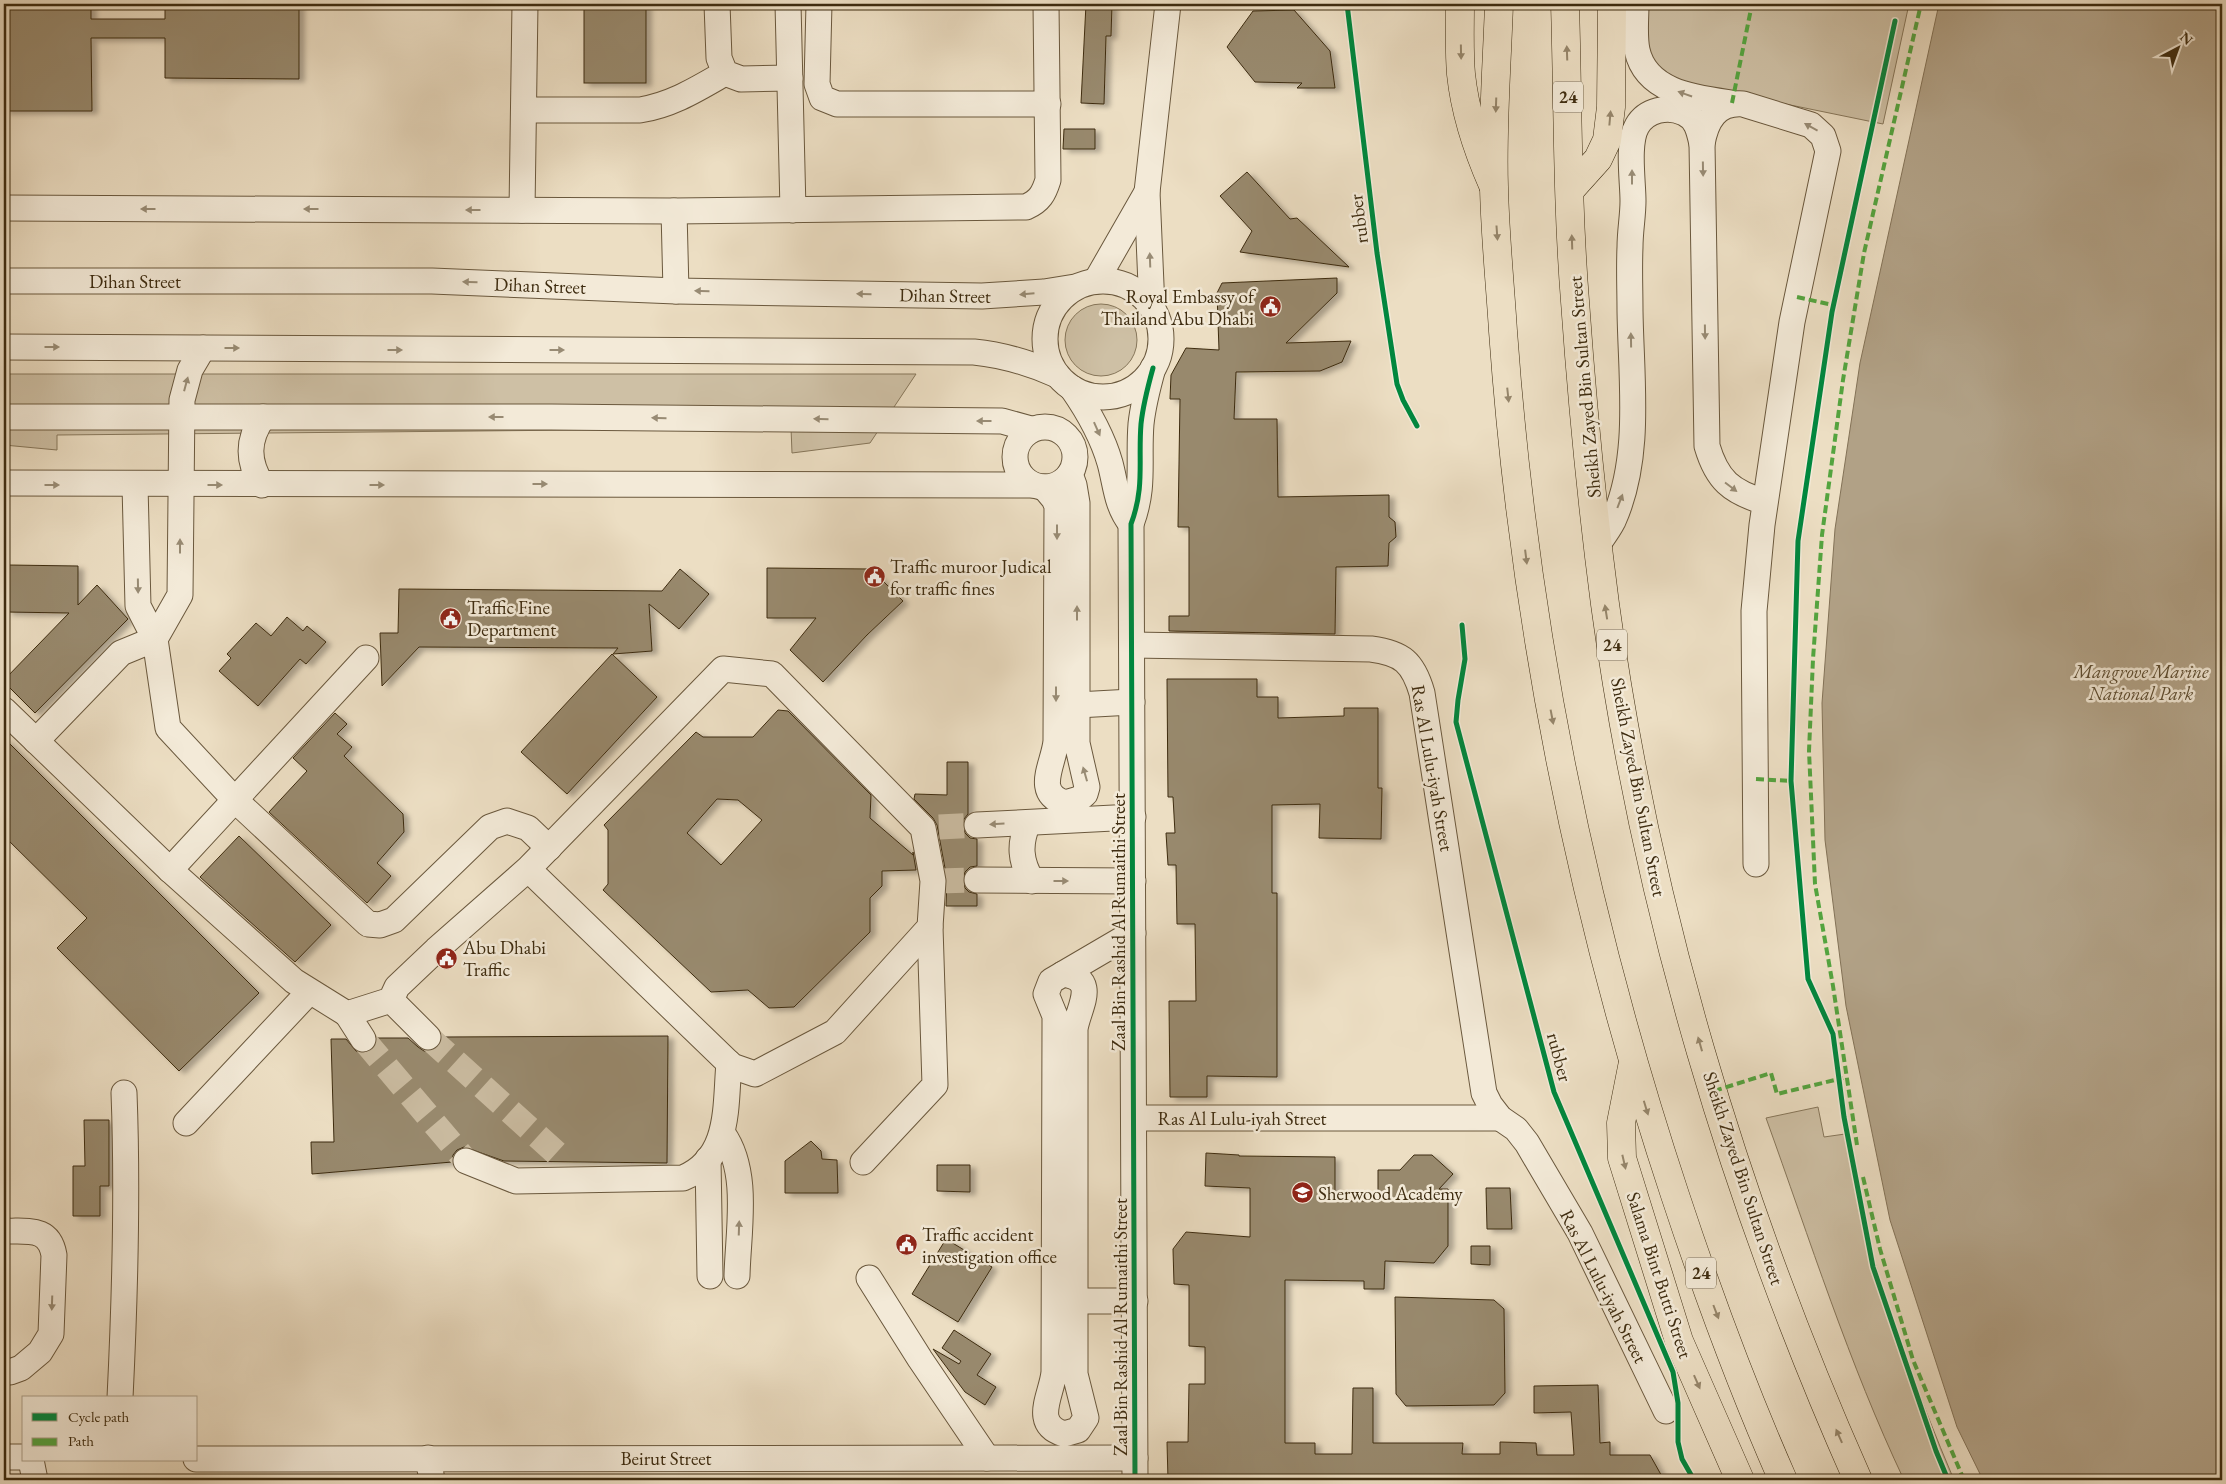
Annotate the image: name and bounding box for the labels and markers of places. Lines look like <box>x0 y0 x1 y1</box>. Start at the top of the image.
place label: Royal Embassy of Thailand Abu Dhabi <box>1101 284 1256 331</box>
public building icon: Royal Embassy of Thailand Abu Dhabi <box>1258 295 1282 319</box>
place label: Traffic muroor Judical for traffic fines <box>890 554 1052 601</box>
public building icon: Traffic muroor Judical for traffic fines <box>862 565 886 589</box>
place label: Traffic Fine Department <box>467 595 556 642</box>
public building icon: Traffic Fine Department <box>439 606 463 630</box>
place label: Abu Dhabi Traffic <box>462 935 546 982</box>
public building icon: Abu Dhabi Traffic <box>435 946 459 970</box>
school or university icon: Sherwood Academy <box>1290 1181 1314 1205</box>
place label: Sherwood Academy <box>1318 1181 1463 1206</box>
place label: Traffic accident investigation office <box>922 1222 1057 1269</box>
public building icon: Traffic accident investigation office <box>894 1233 918 1257</box>

